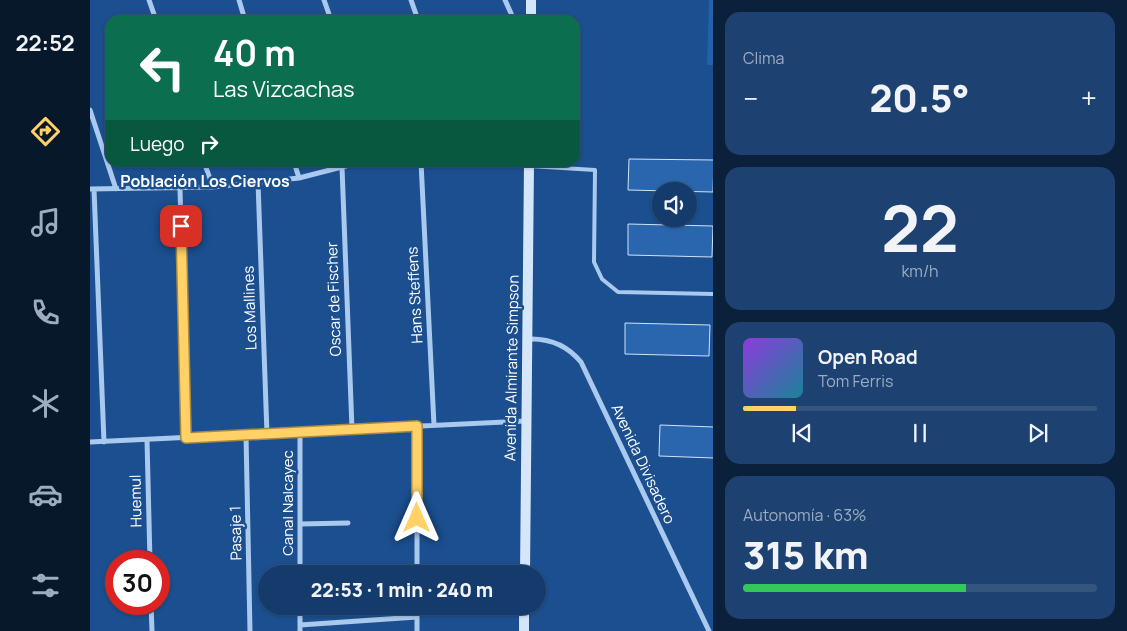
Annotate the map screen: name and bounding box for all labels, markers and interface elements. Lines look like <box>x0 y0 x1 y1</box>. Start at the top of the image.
text: 22:52 <box>15 28 75 58</box>
text: 40 m <box>213 29 296 77</box>
icon: left <box>130 35 195 100</box>
text: Clima <box>743 47 784 69</box>
text: 20.5° <box>869 71 970 123</box>
text: Las Vizcachas <box>213 74 355 104</box>
text: − <box>743 79 758 117</box>
text: + <box>1081 79 1097 117</box>
icon: directions <box>28 114 63 149</box>
icon: right <box>195 130 223 158</box>
text: Luego <box>130 131 185 157</box>
district label: Población Los Ciervos <box>120 170 290 192</box>
map controls <box>652 182 697 227</box>
button: sound <box>652 182 697 227</box>
text: 22 <box>881 183 959 272</box>
icon: music <box>28 205 63 240</box>
pin <box>160 205 202 247</box>
icon: arrive <box>167 212 195 240</box>
street label: Oscar de Fischer <box>321 241 346 357</box>
street label: Hans Steffens <box>401 246 428 344</box>
text: km/h <box>901 260 939 282</box>
street label: Los Mallines <box>238 265 261 350</box>
street label: Avenida Almirante Simpson <box>499 275 524 461</box>
icon: phone <box>28 295 63 330</box>
text: Open Road <box>818 344 918 370</box>
text: Tom Ferris <box>818 370 893 392</box>
icon: climate <box>28 386 63 421</box>
street label: Avenida Divisadero <box>606 400 681 527</box>
icon: previous <box>788 419 816 447</box>
icon: pause <box>906 419 934 447</box>
icon: next <box>1024 419 1052 447</box>
street label: Canal Nalcayec <box>277 450 298 556</box>
street label: Huemul <box>125 474 146 528</box>
icon: car <box>28 477 63 512</box>
position arrow <box>390 491 442 543</box>
text: Autonomía · 63% <box>743 504 867 526</box>
street label: Pasaje 1 <box>225 506 246 561</box>
text: 315 km <box>743 528 868 580</box>
speed limit sign: 30 <box>105 550 170 615</box>
icon: filters <box>28 568 63 603</box>
text: 22:53 · 1 min · 240 m <box>311 577 493 603</box>

